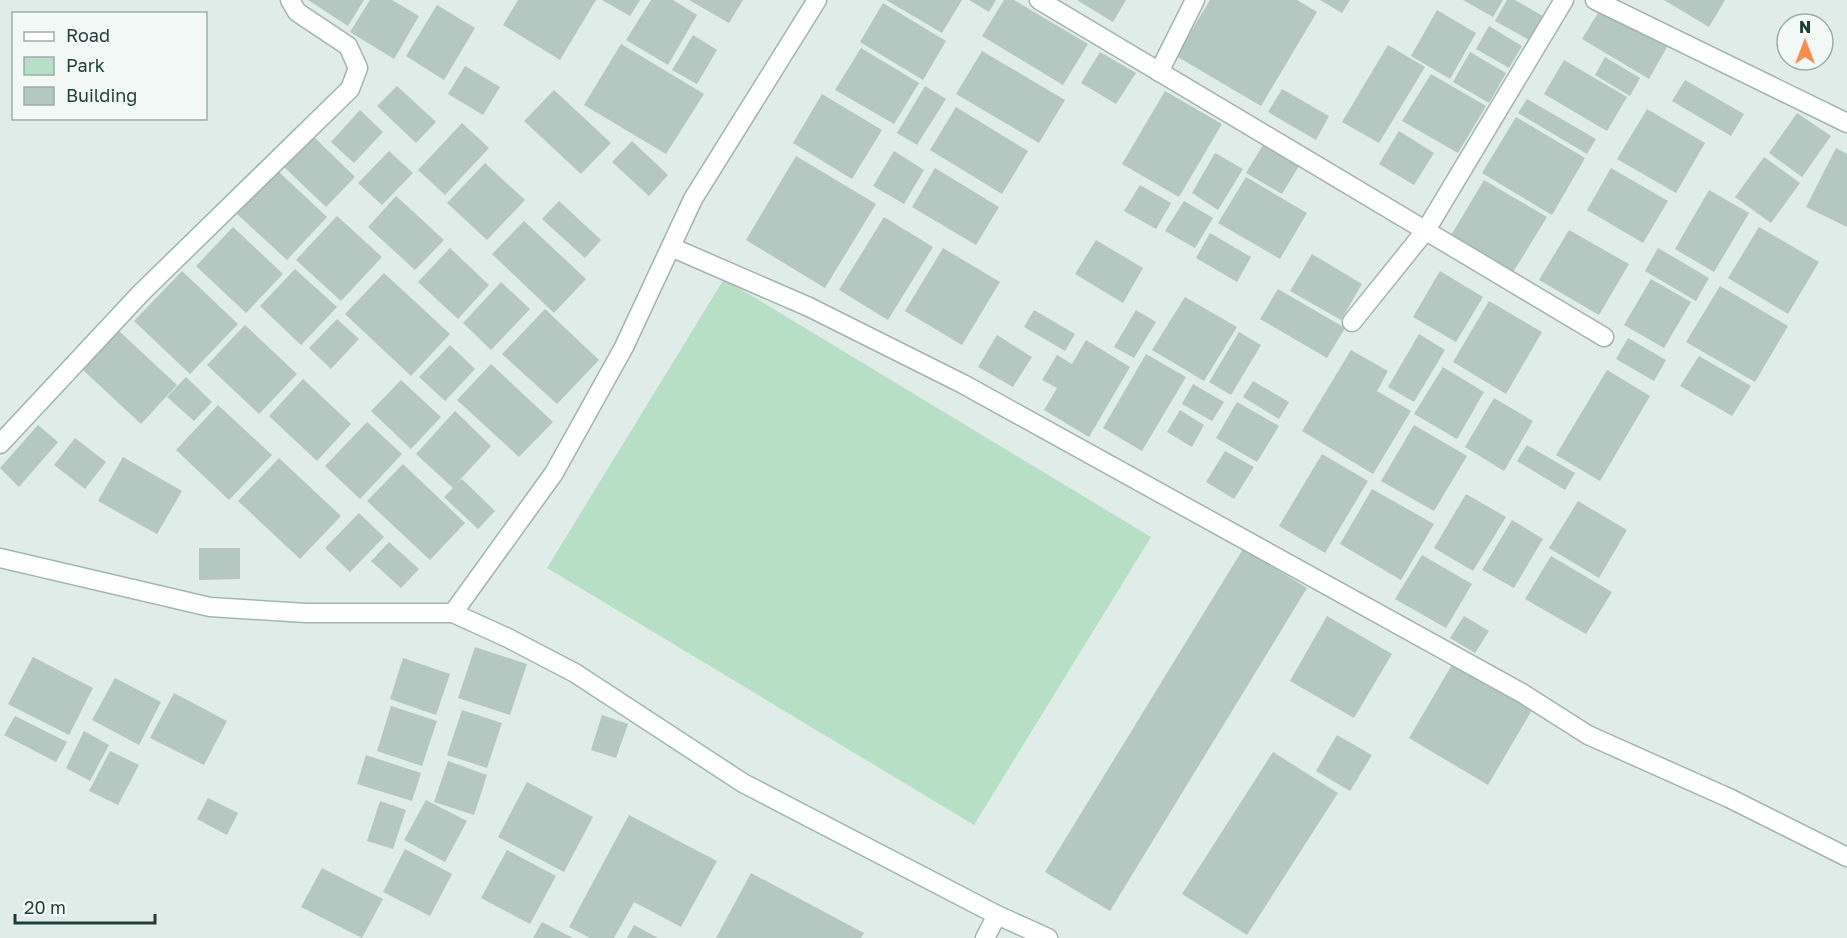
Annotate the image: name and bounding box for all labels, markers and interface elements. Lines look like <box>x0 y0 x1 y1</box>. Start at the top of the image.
legend <box>12 12 207 120</box>
north arrow <box>1775 12 1835 72</box>
text: N <box>1799 17 1811 37</box>
text: Road <box>66 24 110 46</box>
text: Park <box>66 54 105 76</box>
text: Building <box>66 84 137 106</box>
scale bar <box>15 887 154 925</box>
text: 20 m <box>24 896 66 918</box>

